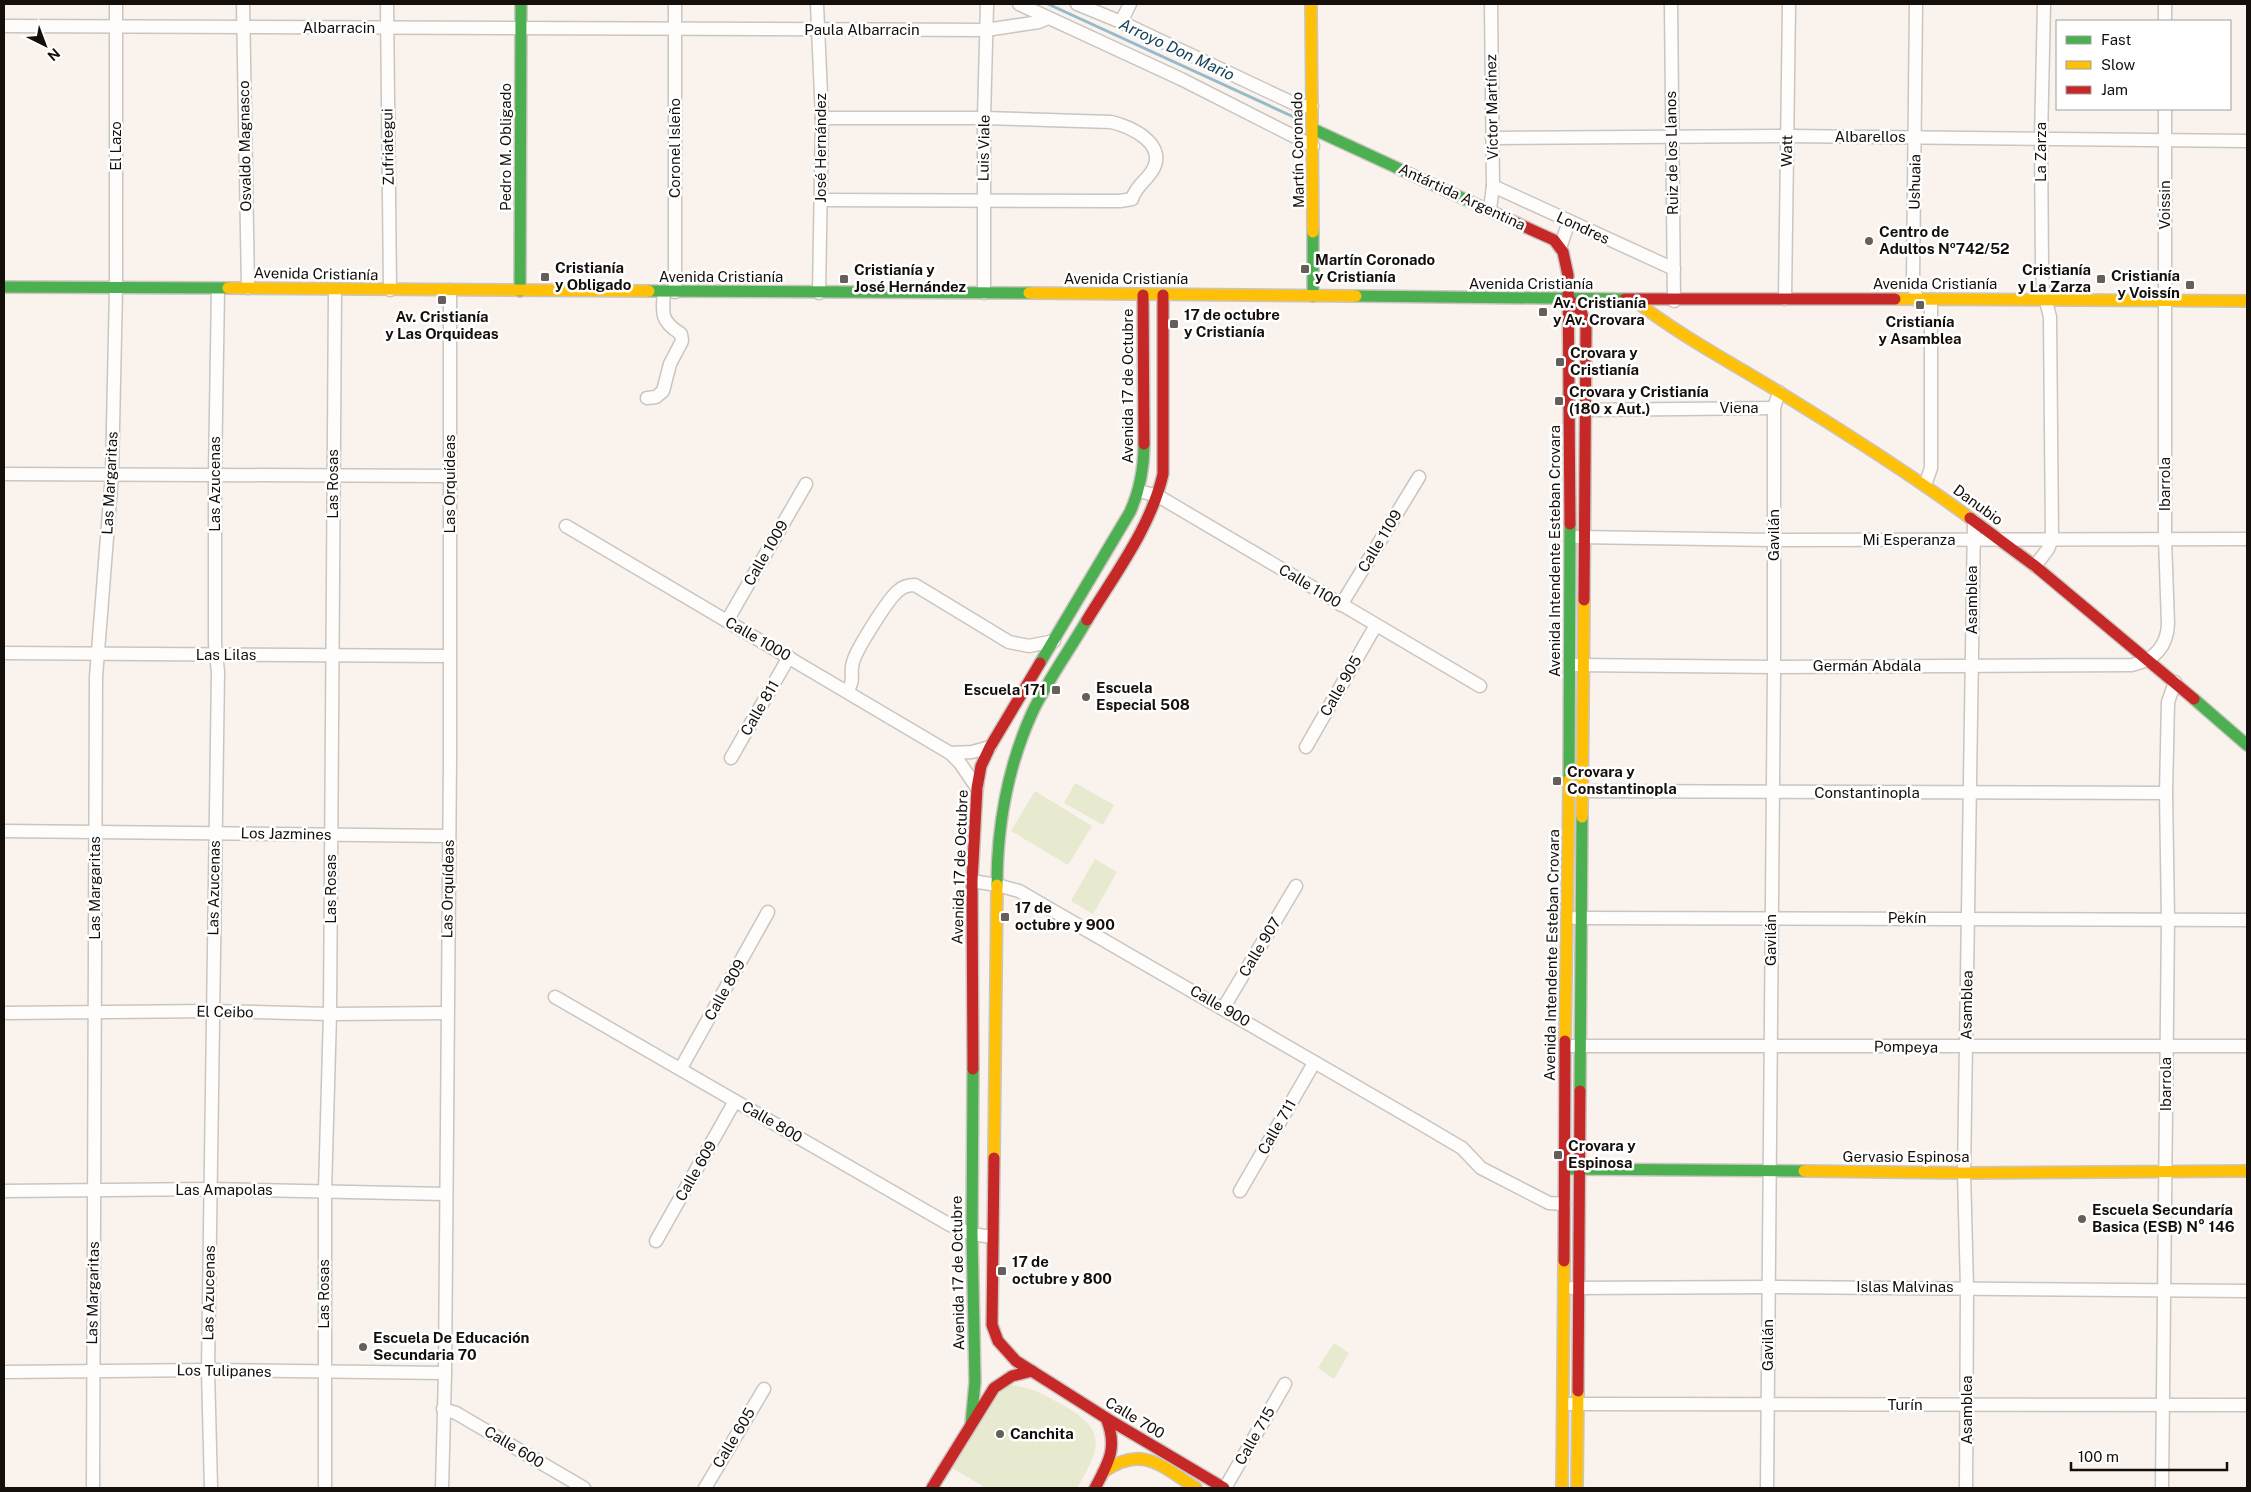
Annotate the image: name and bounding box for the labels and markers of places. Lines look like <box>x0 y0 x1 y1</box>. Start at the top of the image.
place label: Centro de Adultos Nº742/52 <box>1879 223 2010 257</box>
marker: Centro de Adultos Nº742/52 <box>1863 235 1875 247</box>
place label: Martín Coronado y Cristianía <box>1315 251 1436 285</box>
place label: Cristianía y Obligado <box>555 259 632 293</box>
place label: Cristianía y José Hernández <box>854 261 966 295</box>
place label: Cristianía y La Zarza <box>2018 261 2091 295</box>
marker: Martín Coronado y Cristianía <box>1299 263 1311 275</box>
place label: Cristianía y Voissín <box>2111 267 2180 301</box>
marker: Cristianía y Obligado <box>539 271 551 283</box>
marker: Cristianía y José Hernández <box>838 273 850 285</box>
marker: Cristianía y La Zarza <box>2095 273 2107 285</box>
marker: Cristianía y Voissín <box>2184 279 2196 291</box>
marker: Av. Cristianía y Las Orquideas <box>436 294 448 306</box>
place label: Av. Cristianía y Av. Crovara <box>1553 294 1646 328</box>
marker: Cristianía y Asamblea <box>1914 299 1926 311</box>
place label: 17 de octubre y Cristianía <box>1184 306 1280 340</box>
marker: Av. Cristianía y Av. Crovara <box>1537 306 1549 318</box>
place label: Av. Cristianía y Las Orquideas <box>385 308 499 342</box>
place label: Cristianía y Asamblea <box>1879 313 1962 347</box>
marker: 17 de octubre y Cristianía <box>1168 318 1180 330</box>
place label: Crovara y Cristianía <box>1570 344 1639 378</box>
marker: Crovara y Cristianía <box>1554 356 1566 368</box>
place label: Crovara y Cristianía (180 x Aut.) <box>1569 383 1709 417</box>
marker: Crovara y Cristianía (180 x Aut.) <box>1553 395 1565 407</box>
place label: Escuela Especial 508 <box>1096 679 1190 713</box>
place label: Escuela 171 <box>964 681 1046 698</box>
marker: Escuela 171 <box>1050 684 1062 696</box>
marker: Escuela Especial 508 <box>1080 691 1092 703</box>
place label: Crovara y Constantinopla <box>1567 763 1677 797</box>
marker: Crovara y Constantinopla <box>1551 775 1563 787</box>
place label: 17 de octubre y 900 <box>1015 899 1115 933</box>
marker: 17 de octubre y 900 <box>999 911 1011 923</box>
place label: Crovara y Espinosa <box>1568 1137 1636 1171</box>
marker: Crovara y Espinosa <box>1552 1149 1564 1161</box>
place label: Escuela Secundaría Basica (ESB) N° 146 <box>2092 1201 2235 1235</box>
marker: Escuela Secundaría Basica (ESB) N° 146 <box>2076 1213 2088 1225</box>
place label: 17 de octubre y 800 <box>1012 1253 1112 1287</box>
marker: 17 de octubre y 800 <box>996 1265 1008 1277</box>
place label: Escuela De Educación Secundaria 70 <box>373 1329 530 1363</box>
marker: Escuela De Educación Secundaria 70 <box>357 1341 369 1353</box>
place label: Canchita <box>1010 1425 1074 1442</box>
marker: Canchita <box>994 1428 1006 1440</box>

